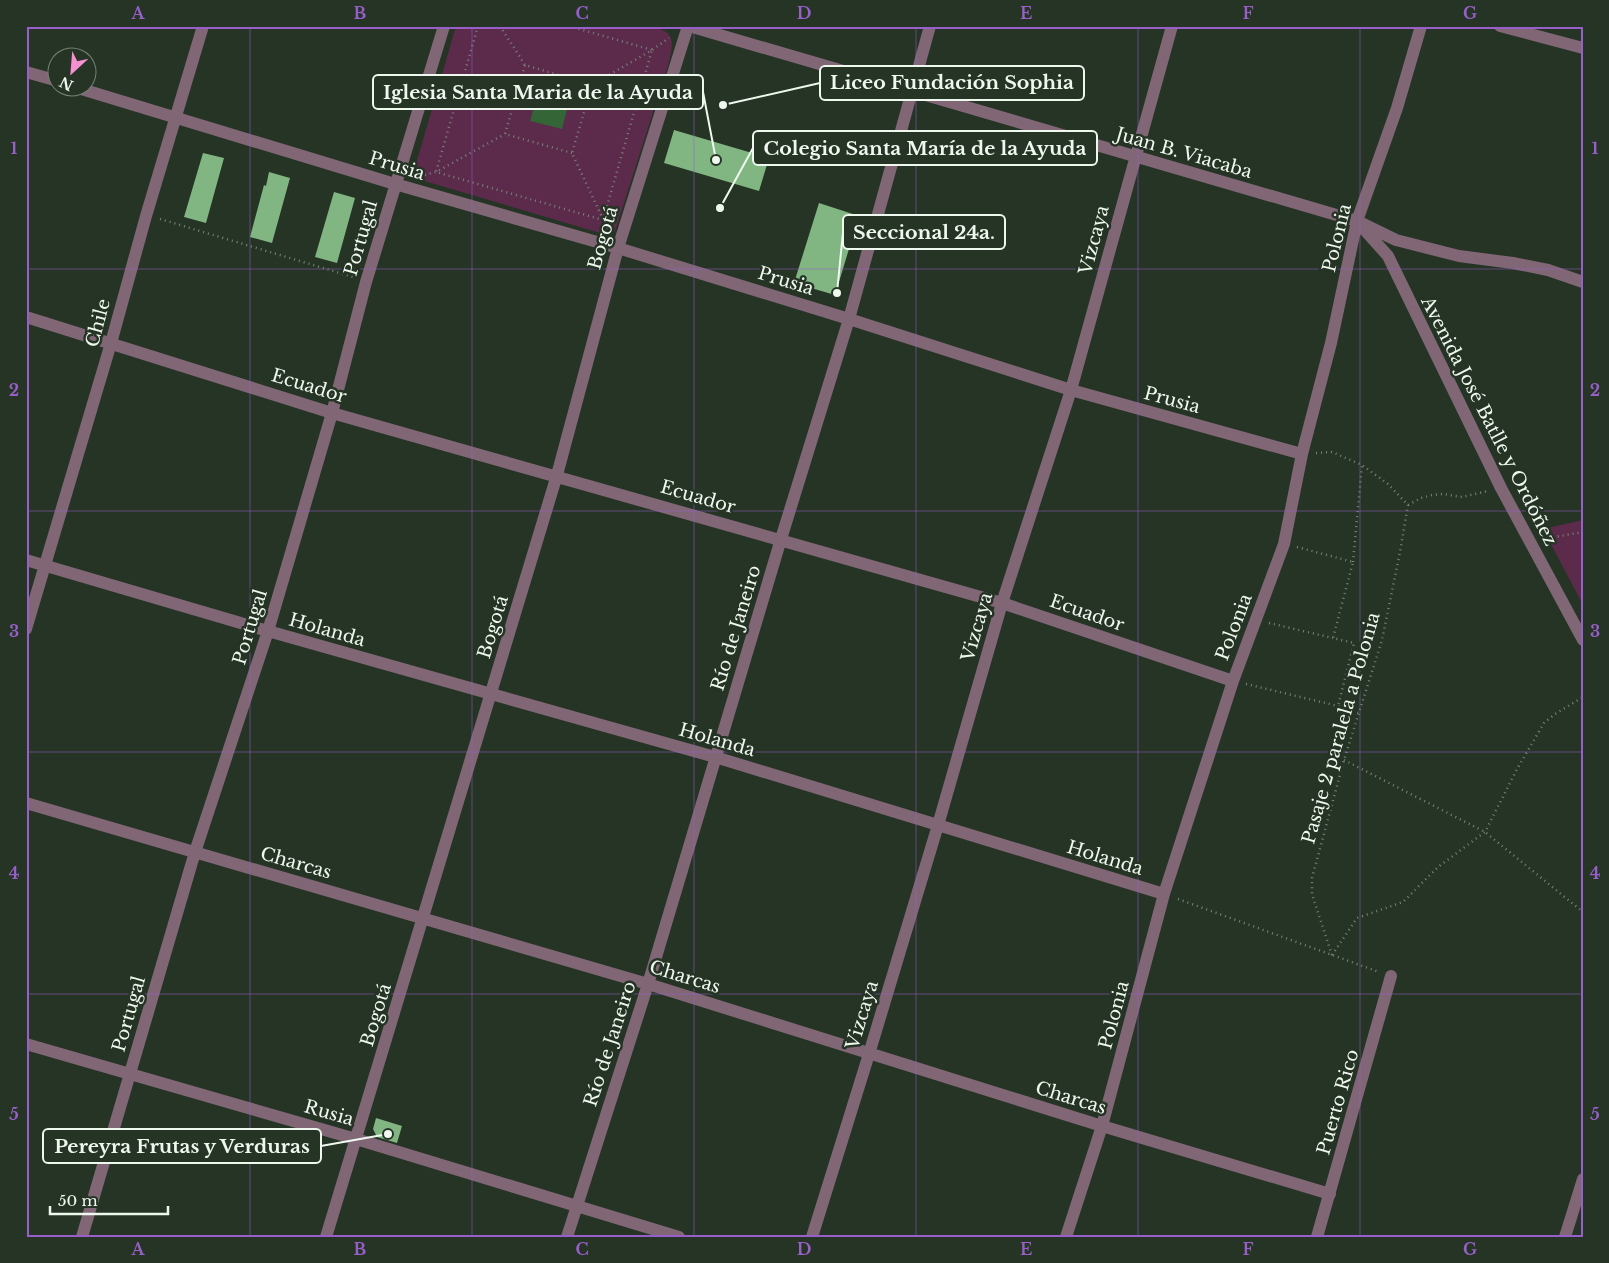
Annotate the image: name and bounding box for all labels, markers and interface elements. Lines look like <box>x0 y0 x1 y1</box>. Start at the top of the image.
text: A <box>131 3 146 23</box>
text: B <box>354 3 367 23</box>
text: C <box>575 3 589 23</box>
text: D <box>797 3 811 23</box>
text: E <box>1020 3 1032 23</box>
text: F <box>1242 3 1254 23</box>
text: G <box>1463 3 1477 23</box>
north arrow <box>48 48 98 98</box>
callout: Liceo Fundación Sophia <box>820 66 1084 100</box>
text: Liceo Fundación Sophia <box>830 71 1074 94</box>
text: N <box>56 73 76 95</box>
callout: Iglesia Santa Maria de la Ayuda <box>373 75 703 109</box>
text: Iglesia Santa Maria de la Ayuda <box>383 81 693 104</box>
street label: Juan B. Viacaba <box>1111 122 1255 183</box>
callout: Colegio Santa María de la Ayuda <box>753 131 1097 165</box>
text: Colegio Santa María de la Ayuda <box>764 137 1087 160</box>
text: 1 <box>11 138 18 158</box>
text: 1 <box>1592 138 1599 158</box>
street label: Prusia <box>366 147 428 185</box>
street label: Portugal <box>340 198 382 278</box>
street label: Polonia <box>1318 201 1356 274</box>
street label: Vizcaya <box>1074 203 1114 278</box>
street label: Bogotá <box>583 204 623 272</box>
callout: Seccional 24a. <box>843 215 1005 249</box>
text: Seccional 24a. <box>853 221 995 244</box>
street label: Prusia <box>755 262 817 300</box>
street label: Avenida José Batlle y Ordóñez <box>1416 292 1562 549</box>
street label: Chile <box>81 296 115 350</box>
street label: Ecuador <box>269 364 350 408</box>
text: 2 <box>9 380 19 400</box>
text: 2 <box>1590 380 1600 400</box>
street label: Prusia <box>1141 382 1203 418</box>
street label: Ecuador <box>658 476 739 518</box>
street label: Río de Janeiro <box>706 562 766 694</box>
street label: Portugal <box>228 587 272 667</box>
street label: Vizcaya <box>956 590 997 665</box>
street label: Ecuador <box>1047 590 1127 636</box>
street label: Polonia <box>1211 590 1257 663</box>
street label: Bogotá <box>473 593 513 661</box>
street label: Holanda <box>286 609 368 651</box>
street label: Pasaje 2 paralela a Polonia <box>1297 610 1385 846</box>
text: 3 <box>9 621 19 641</box>
text: 3 <box>1590 621 1600 641</box>
street label: Holanda <box>676 719 758 761</box>
street label: Holanda <box>1064 836 1146 880</box>
street label: Charcas <box>258 842 334 884</box>
text: 4 <box>9 863 19 883</box>
text: 4 <box>1590 863 1600 883</box>
street label: Charcas <box>647 956 723 998</box>
street label: Portugal <box>108 974 150 1054</box>
street label: Vizcaya <box>841 978 883 1053</box>
street label: Polonia <box>1094 978 1134 1052</box>
street label: Río de Janeiro <box>579 979 641 1109</box>
street label: Bogotá <box>356 981 396 1049</box>
street label: Puerto Rico <box>1312 1047 1364 1157</box>
street label: Charcas <box>1033 1077 1109 1119</box>
street label: Rusia <box>302 1095 356 1131</box>
text: 5 <box>9 1104 19 1124</box>
text: 5 <box>1590 1104 1600 1124</box>
callout: Pereyra Frutas y Verduras <box>43 1129 321 1163</box>
text: Pereyra Frutas y Verduras <box>54 1135 310 1158</box>
scale bar <box>50 1183 168 1215</box>
text: 50 m <box>58 1191 98 1210</box>
text: A <box>131 1239 146 1259</box>
text: B <box>354 1239 367 1259</box>
text: C <box>575 1239 589 1259</box>
text: D <box>797 1239 811 1259</box>
text: E <box>1020 1239 1032 1259</box>
text: F <box>1242 1239 1254 1259</box>
text: G <box>1463 1239 1477 1259</box>

